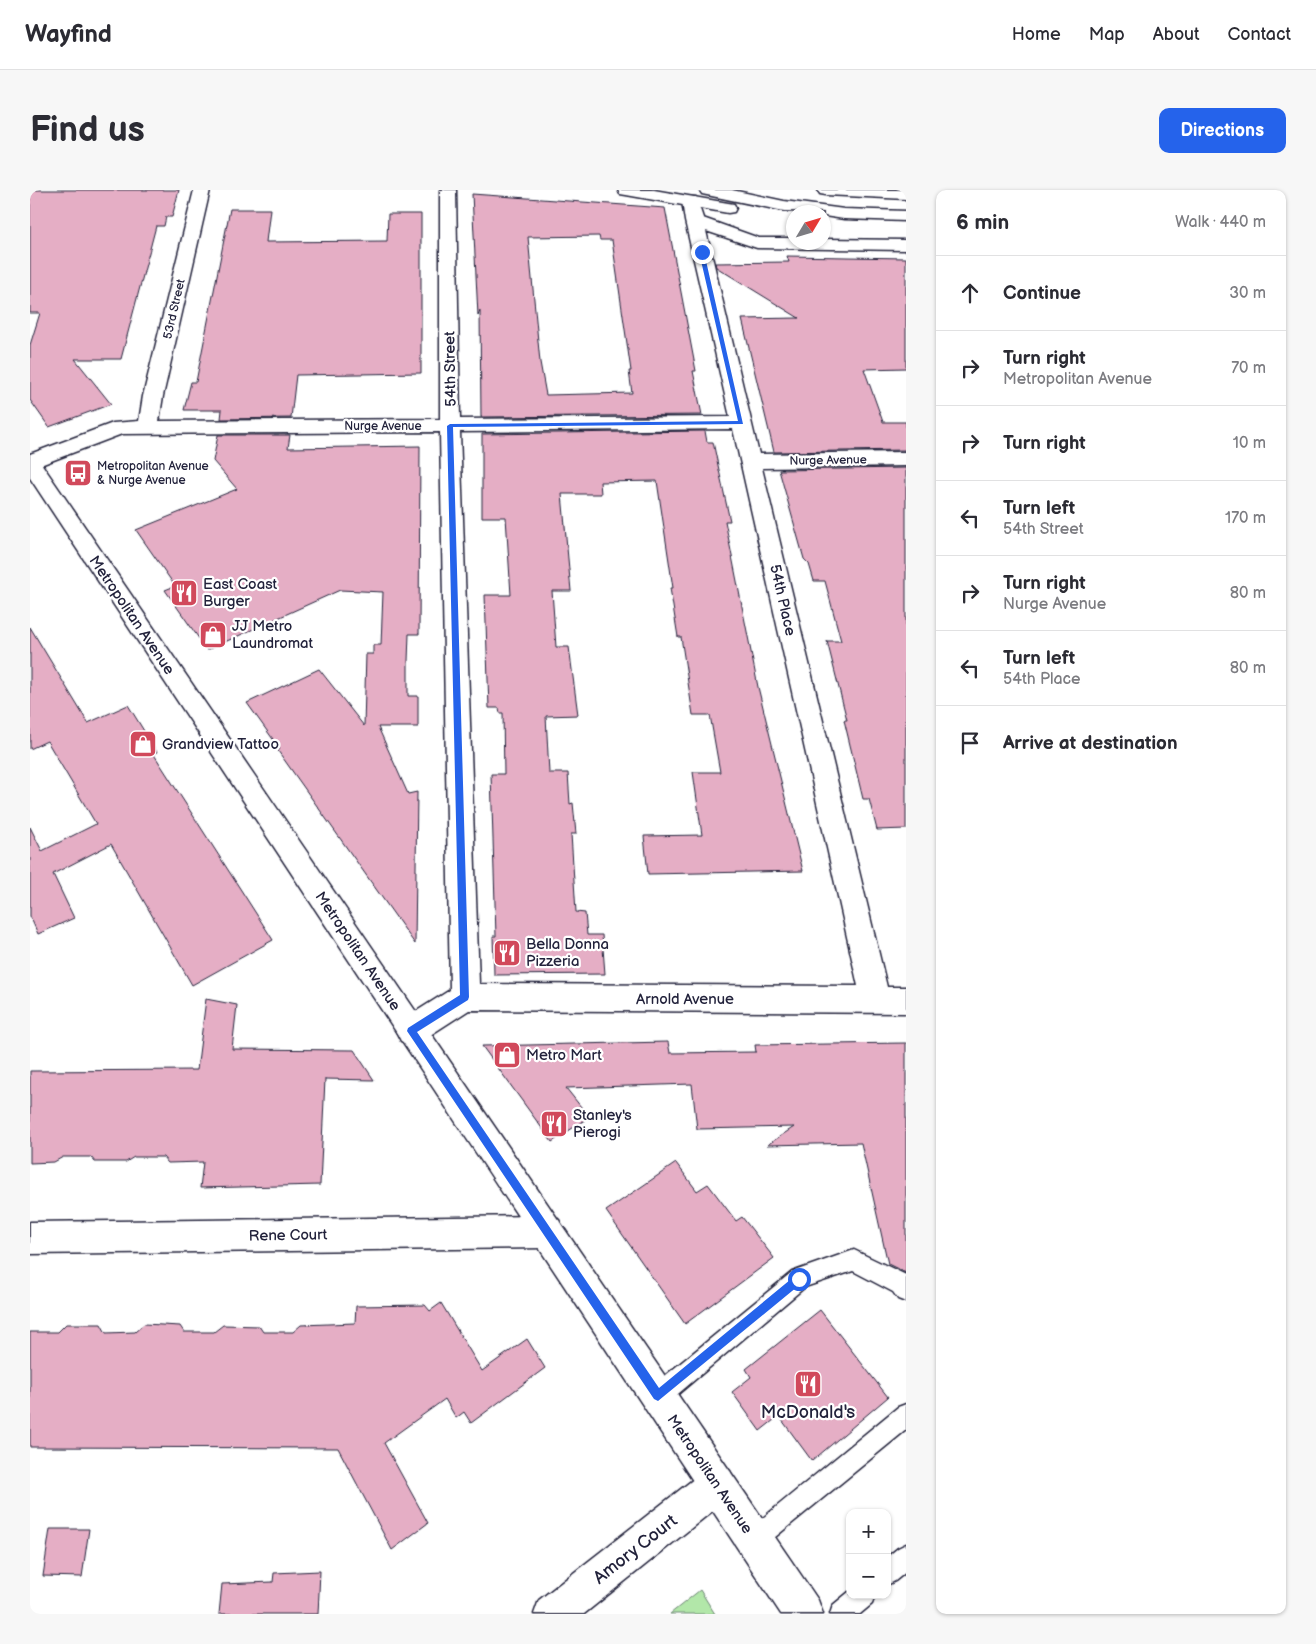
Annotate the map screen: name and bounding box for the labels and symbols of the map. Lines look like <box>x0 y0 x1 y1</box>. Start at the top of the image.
north arrow <box>786 205 831 250</box>
route end <box>691 241 714 264</box>
street label: 53rd Street <box>160 277 189 341</box>
street label: 54th Street <box>440 331 461 407</box>
street label: Nurge Avenue <box>344 419 422 434</box>
street label: Nurge Avenue <box>789 452 867 469</box>
bus stop icon: Metropolitan Avenue & Nurge Avenue <box>63 458 93 488</box>
place label: Metropolitan Avenue & Nurge Avenue <box>97 459 209 488</box>
street label: Metropolitan Avenue <box>85 552 179 679</box>
street label: 54th Place <box>765 563 800 638</box>
place label: East Coast Burger <box>203 575 278 611</box>
restaurant icon: East Coast Burger <box>169 578 199 608</box>
place label: JJ Metro Laundromat <box>232 617 314 653</box>
shop icon: JJ Metro Laundromat <box>198 620 228 650</box>
shop icon: Grandview Tattoo <box>128 729 158 759</box>
place label: Grandview Tattoo <box>162 735 279 754</box>
street label: Metropolitan Avenue <box>311 888 405 1015</box>
place label: Bella Donna Pizzeria <box>526 935 609 971</box>
restaurant icon: Bella Donna Pizzeria <box>492 938 522 968</box>
street label: Arnold Avenue <box>636 990 734 1009</box>
shop icon: Metro Mart <box>492 1040 522 1070</box>
place label: Metro Mart <box>526 1046 602 1065</box>
place label: Stanley's Pierogi <box>573 1106 632 1142</box>
restaurant icon: Stanley's Pierogi <box>539 1109 569 1139</box>
street label: Rene Court <box>249 1225 328 1246</box>
route start <box>788 1268 811 1291</box>
restaurant icon: McDonald's <box>793 1369 823 1399</box>
place label: McDonald's <box>761 1402 855 1423</box>
street label: Metropolitan Avenue <box>663 1411 757 1538</box>
street label: Amory Court <box>589 1510 682 1589</box>

